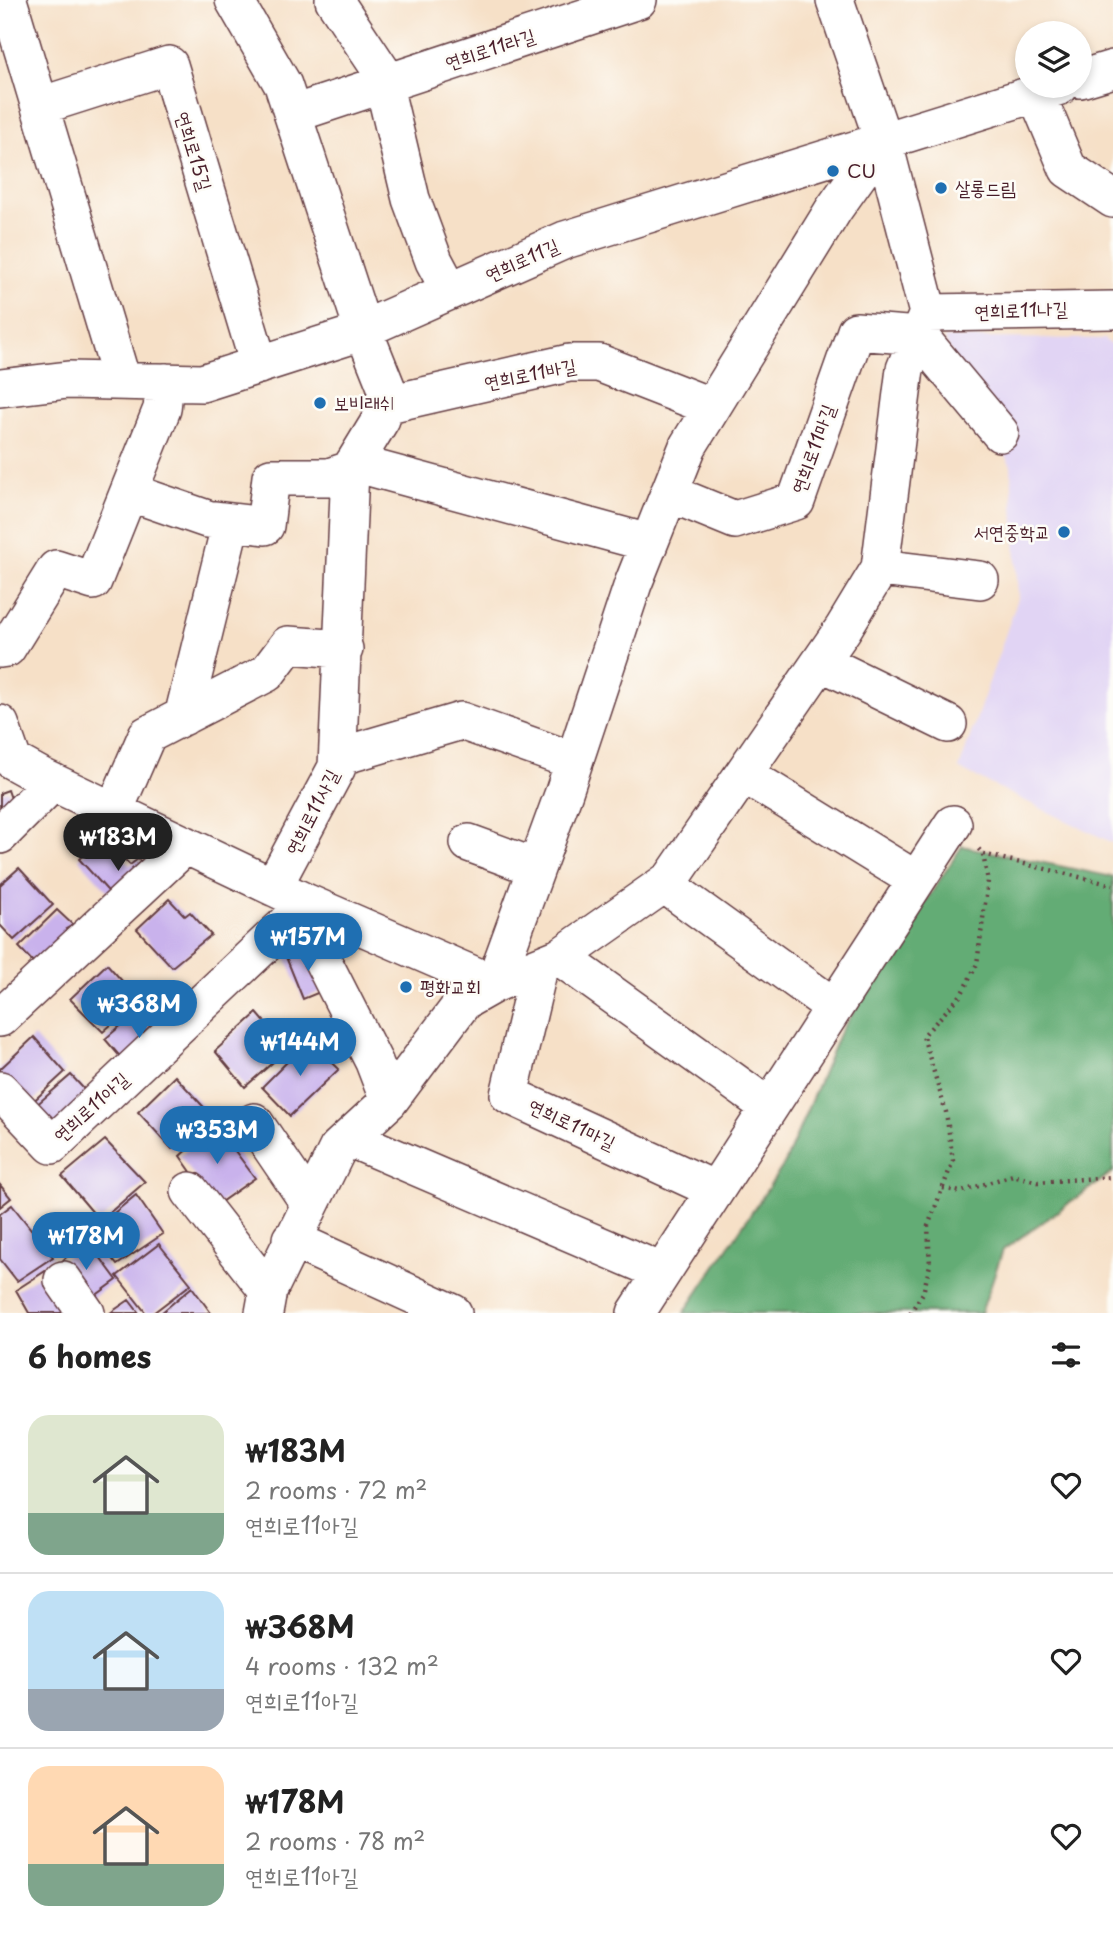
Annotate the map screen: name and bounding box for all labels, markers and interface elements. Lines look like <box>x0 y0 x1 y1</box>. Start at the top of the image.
street label: 연희로11라길 <box>441 20 538 76</box>
map controls <box>1015 21 1092 98</box>
button: layers <box>1015 21 1092 98</box>
street label: 연희로15길 <box>170 107 220 194</box>
place label: CU <box>847 156 876 184</box>
marker: CU <box>825 163 841 179</box>
place label: 살롱드림 <box>955 173 1016 201</box>
marker: 살롱드림 <box>933 180 949 196</box>
street label: 연희로11길 <box>480 230 563 288</box>
street label: 연희로11나길 <box>974 293 1068 325</box>
street label: 연희로11바길 <box>481 350 578 396</box>
place label: 보비래쉬 <box>334 388 395 416</box>
marker: 보비래쉬 <box>312 395 328 411</box>
street label: 연희로11마길 <box>783 400 841 497</box>
place label: 서연중학교 <box>974 517 1050 545</box>
marker: 서연중학교 <box>1056 524 1072 540</box>
street label: 연희로11사길 <box>277 764 345 860</box>
pin: ₩183M <box>69 814 167 873</box>
text: ₩183M <box>79 818 157 853</box>
pin: ₩157M <box>259 914 357 973</box>
text: ₩157M <box>270 918 346 953</box>
place label: 평화교회 <box>420 972 481 1000</box>
marker: 평화교회 <box>398 979 414 995</box>
pin: ₩368M <box>90 981 188 1040</box>
text: ₩368M <box>97 985 181 1020</box>
pin: ₩144M <box>251 1018 349 1078</box>
text: ₩144M <box>260 1023 340 1058</box>
street label: 연희로11아길 <box>46 1065 134 1148</box>
street label: 연희로11마길 <box>524 1091 621 1156</box>
pin: ₩353M <box>168 1106 266 1166</box>
text: ₩353M <box>176 1111 258 1146</box>
pin: ₩178M <box>37 1212 135 1272</box>
text: ₩178M <box>48 1217 124 1252</box>
text: 6 homes <box>28 1333 151 1378</box>
icon: filters <box>1047 1336 1085 1374</box>
text: ₩183M <box>245 1427 346 1472</box>
icon: home <box>84 1443 168 1527</box>
icon: heart <box>1047 1466 1085 1504</box>
text: 2 rooms · 72 m² <box>245 1472 427 1507</box>
text: 연희로11아길 <box>245 1507 358 1542</box>
text: ₩368M <box>245 1603 355 1648</box>
icon: home <box>84 1619 168 1703</box>
icon: heart <box>1047 1642 1085 1680</box>
text: 4 rooms · 132 m² <box>245 1648 439 1683</box>
text: 연희로11아길 <box>245 1683 358 1718</box>
text: ₩178M <box>245 1778 345 1823</box>
icon: home <box>84 1794 168 1878</box>
icon: heart <box>1047 1817 1085 1855</box>
text: 2 rooms · 78 m² <box>245 1823 425 1858</box>
text: 연희로11아길 <box>245 1858 358 1893</box>

